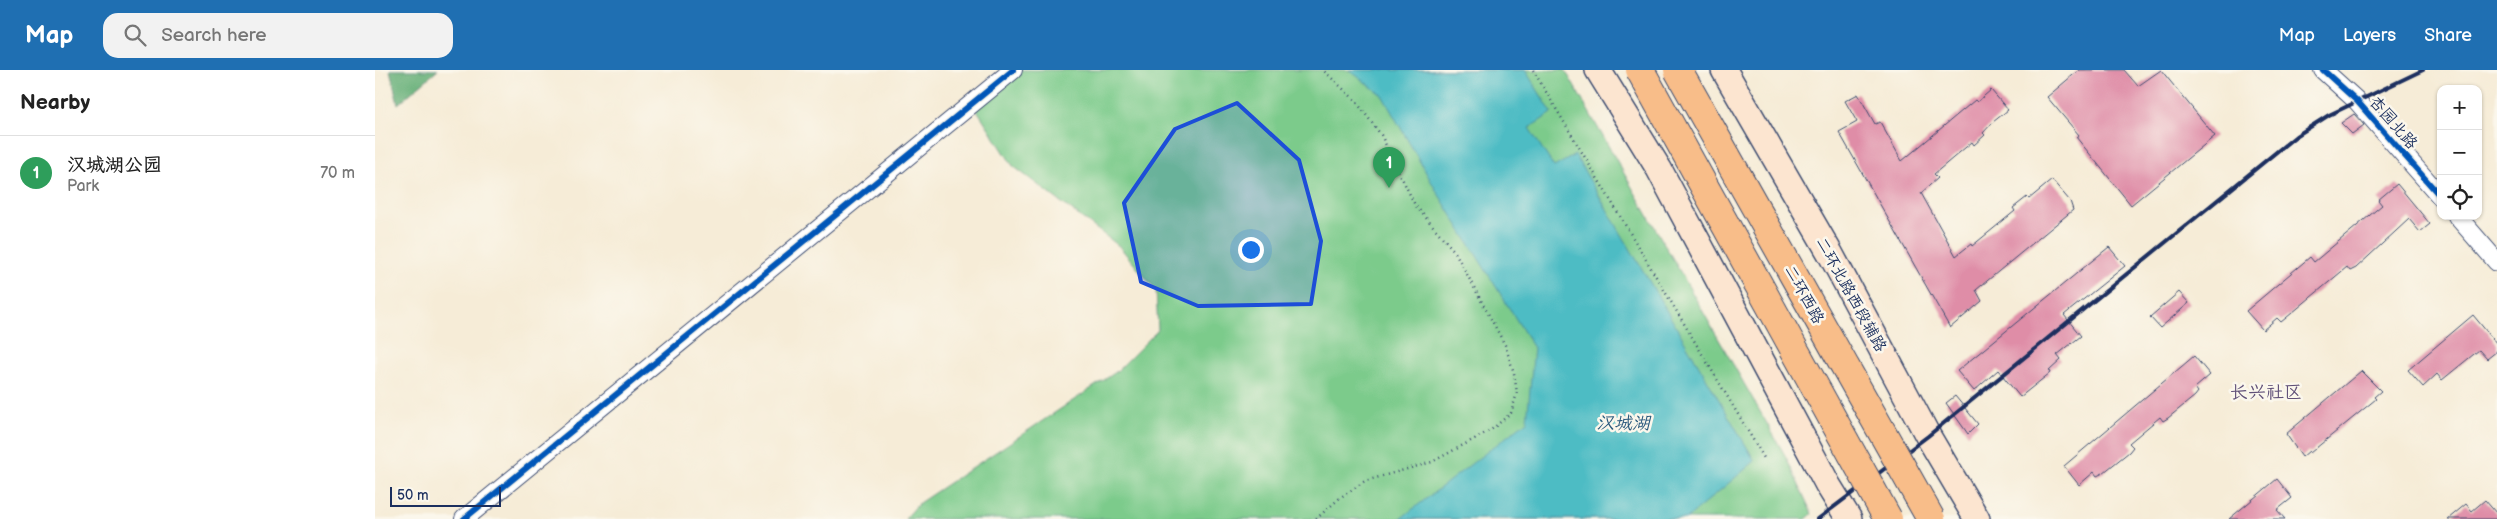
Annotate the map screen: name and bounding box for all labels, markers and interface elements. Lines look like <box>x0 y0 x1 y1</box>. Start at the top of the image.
search box <box>103 13 453 58</box>
text: Map <box>25 21 73 50</box>
icon: search <box>121 21 149 49</box>
text: Search here <box>161 24 267 47</box>
text: Map <box>2279 25 2315 46</box>
text: Layers <box>2343 25 2396 46</box>
text: Share <box>2424 25 2472 46</box>
map controls <box>2437 85 2482 220</box>
button: + <box>2437 85 2482 130</box>
text: Nearby <box>20 90 90 115</box>
street label: 杏园北路 <box>2365 93 2421 153</box>
button: − <box>2437 130 2482 175</box>
pin: 1 <box>1373 147 1405 188</box>
text: 汉城湖公园 <box>67 154 162 177</box>
text: 1 <box>33 164 39 183</box>
text: 70 m <box>320 164 355 183</box>
button: locate <box>2437 175 2482 220</box>
text: Park <box>67 177 99 196</box>
street label: 二环北路西段辅路 <box>1811 234 1890 355</box>
your location <box>1238 237 1264 263</box>
street label: 二环西路 <box>1780 262 1828 327</box>
district label: 长兴社区 <box>2230 382 2302 403</box>
water label: 汉城湖 <box>1596 413 1652 434</box>
scale bar <box>390 484 501 507</box>
text: 50 m <box>397 487 429 504</box>

